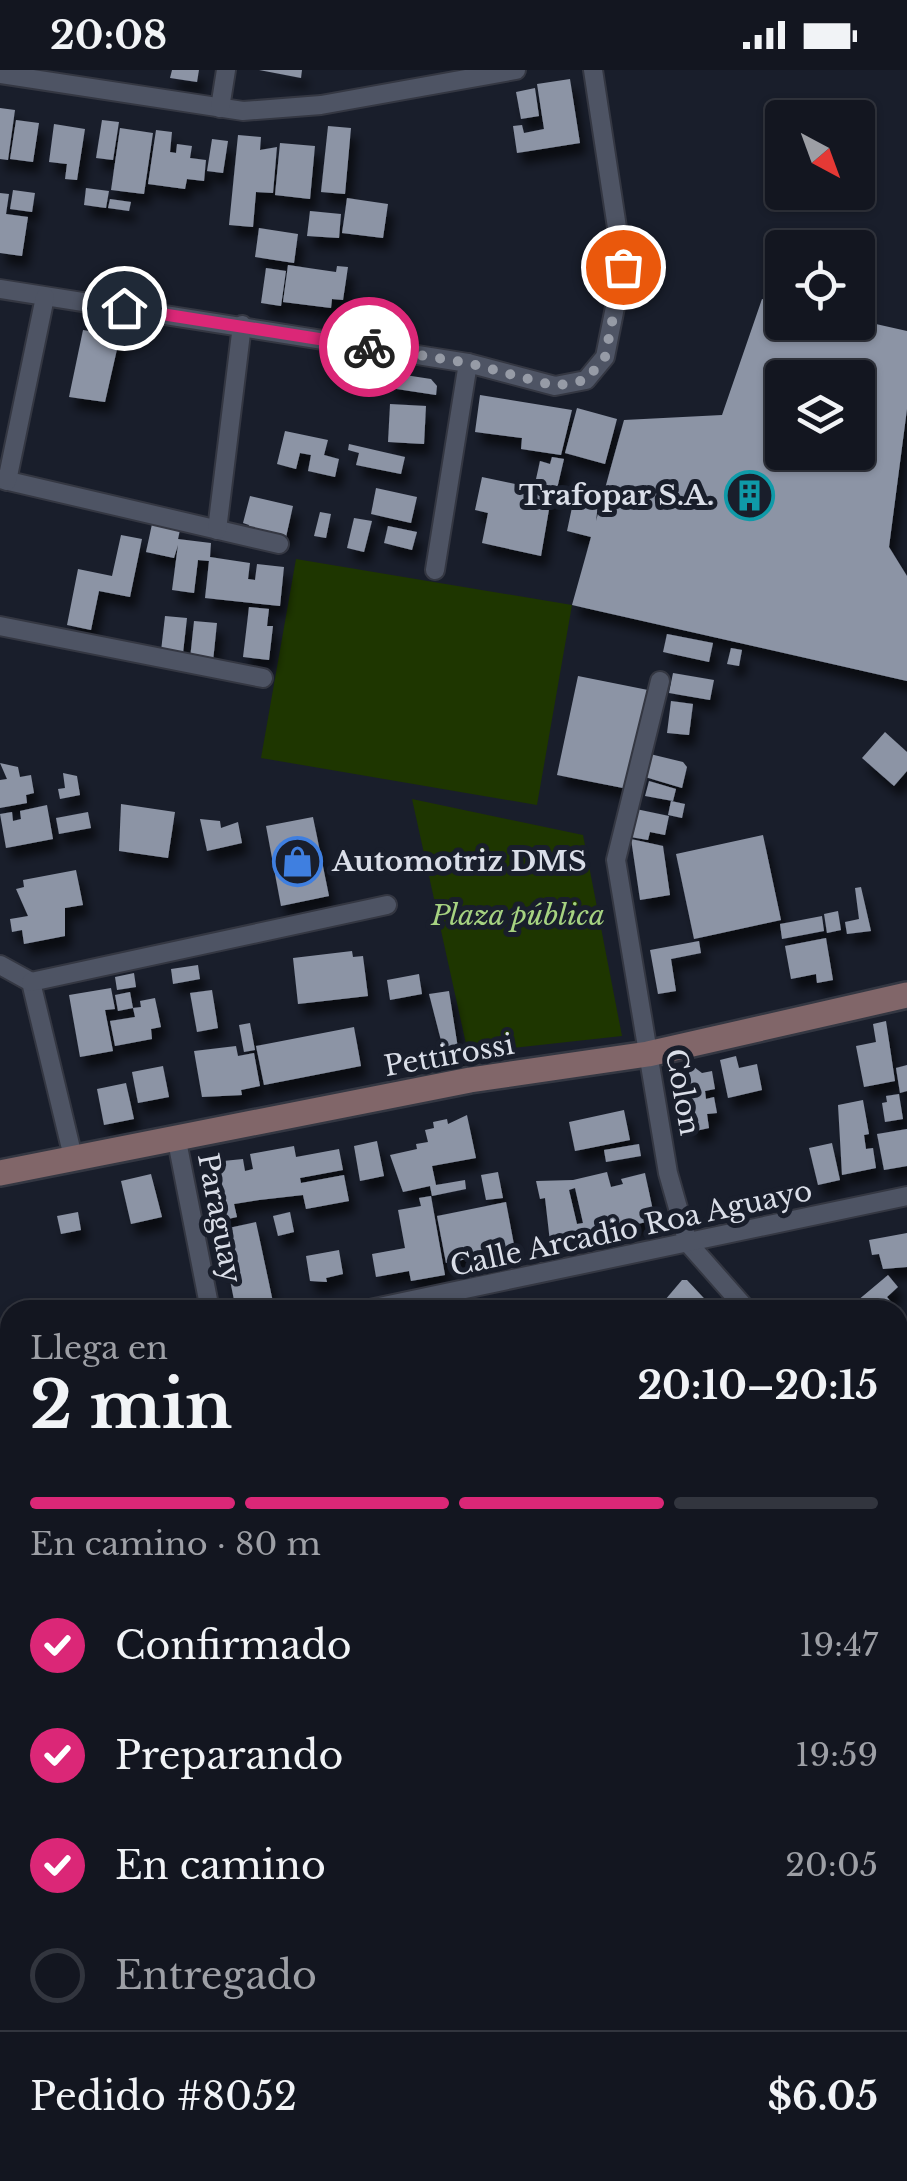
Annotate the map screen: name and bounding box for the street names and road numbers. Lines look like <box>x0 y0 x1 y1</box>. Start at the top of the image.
street label: Pettirossi <box>381 1027 517 1084</box>
street label: Colon <box>658 1046 707 1138</box>
street label: Paraguay <box>190 1150 249 1286</box>
street label: Calle Arcadio Roa Aguayo <box>447 1173 815 1284</box>

